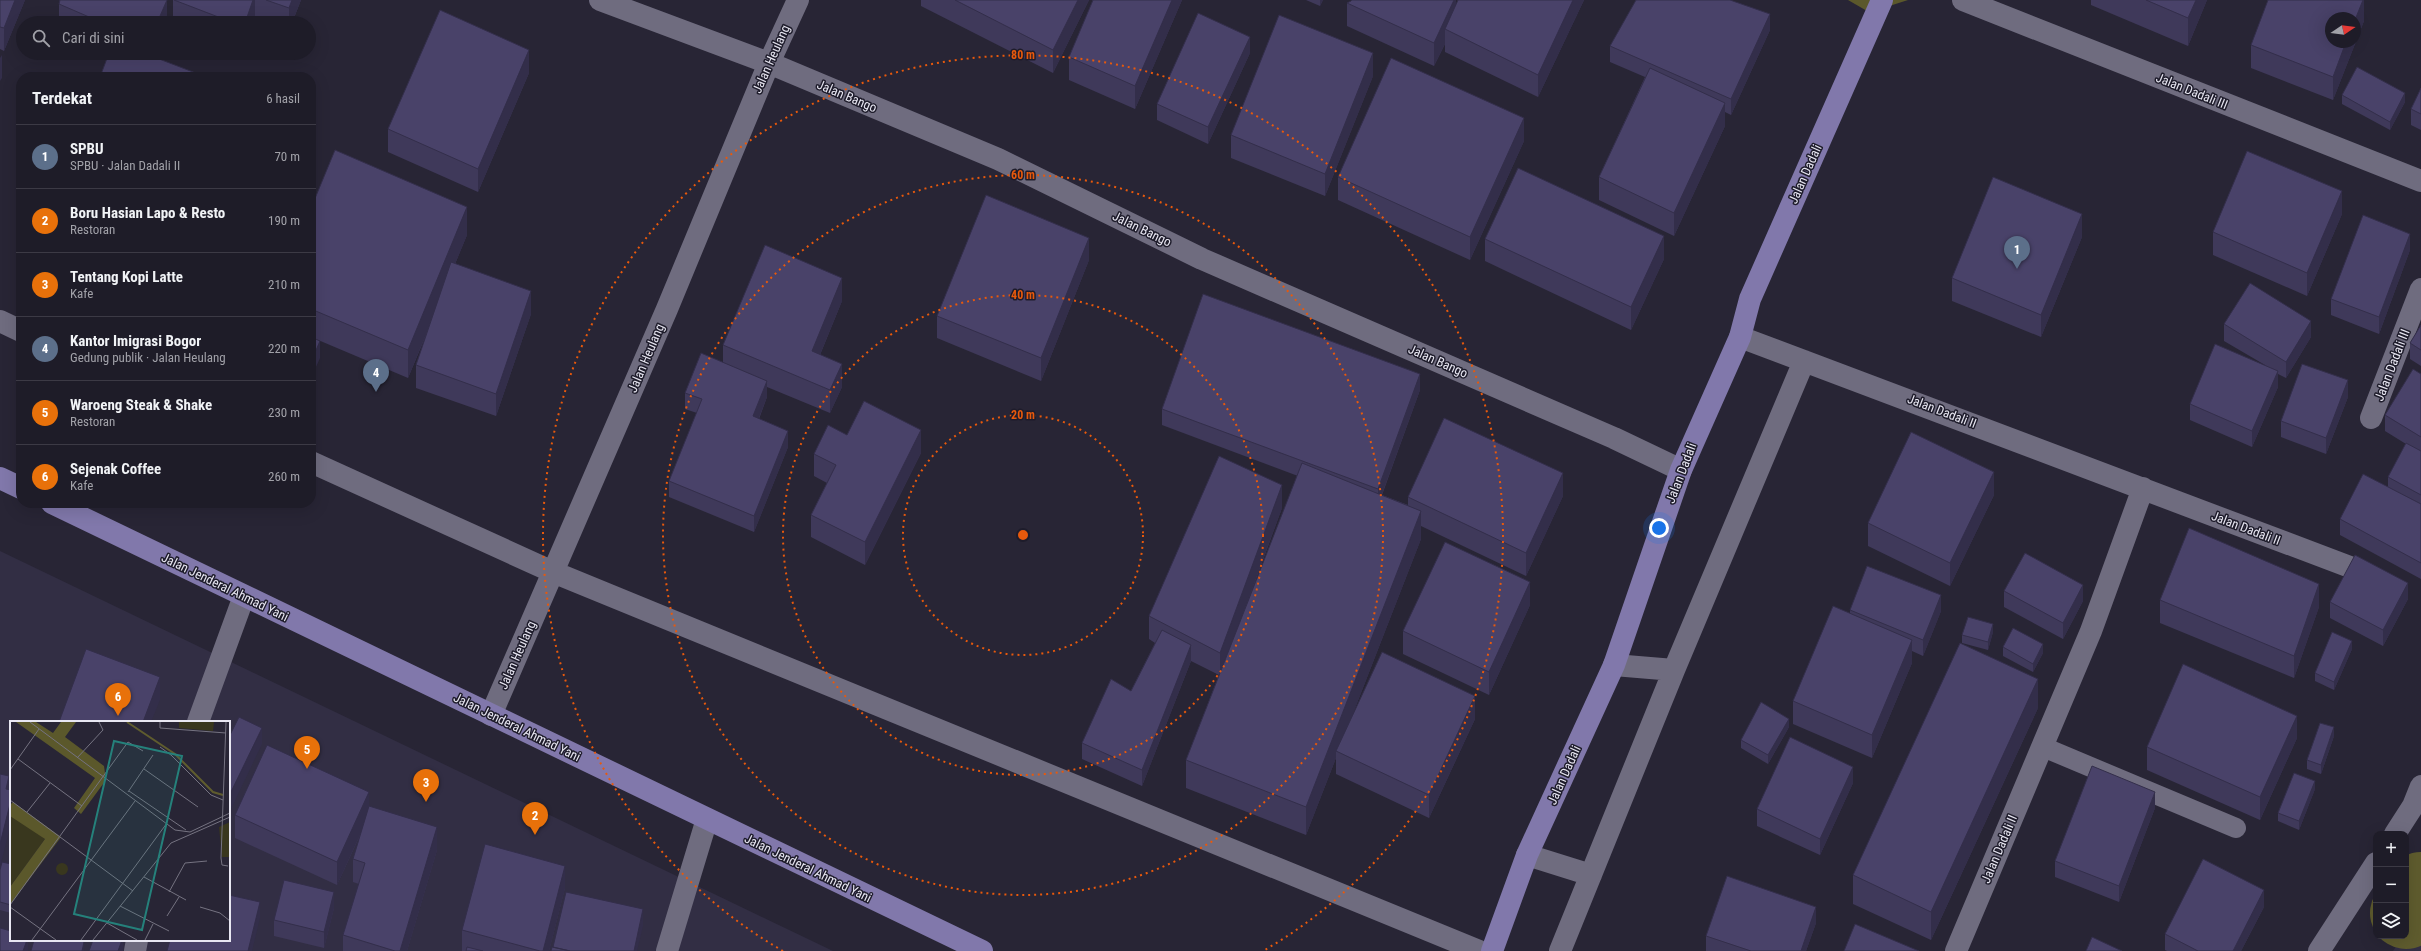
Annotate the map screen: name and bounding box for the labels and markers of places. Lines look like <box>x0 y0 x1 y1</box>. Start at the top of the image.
pin: 1 <box>2004 236 2030 269</box>
pin: 4 <box>363 359 389 392</box>
centre of rings <box>1016 528 1030 542</box>
pin: 6 <box>105 683 131 716</box>
pin: 5 <box>294 736 320 769</box>
pin: 3 <box>413 769 439 802</box>
pin: 2 <box>522 802 548 835</box>

